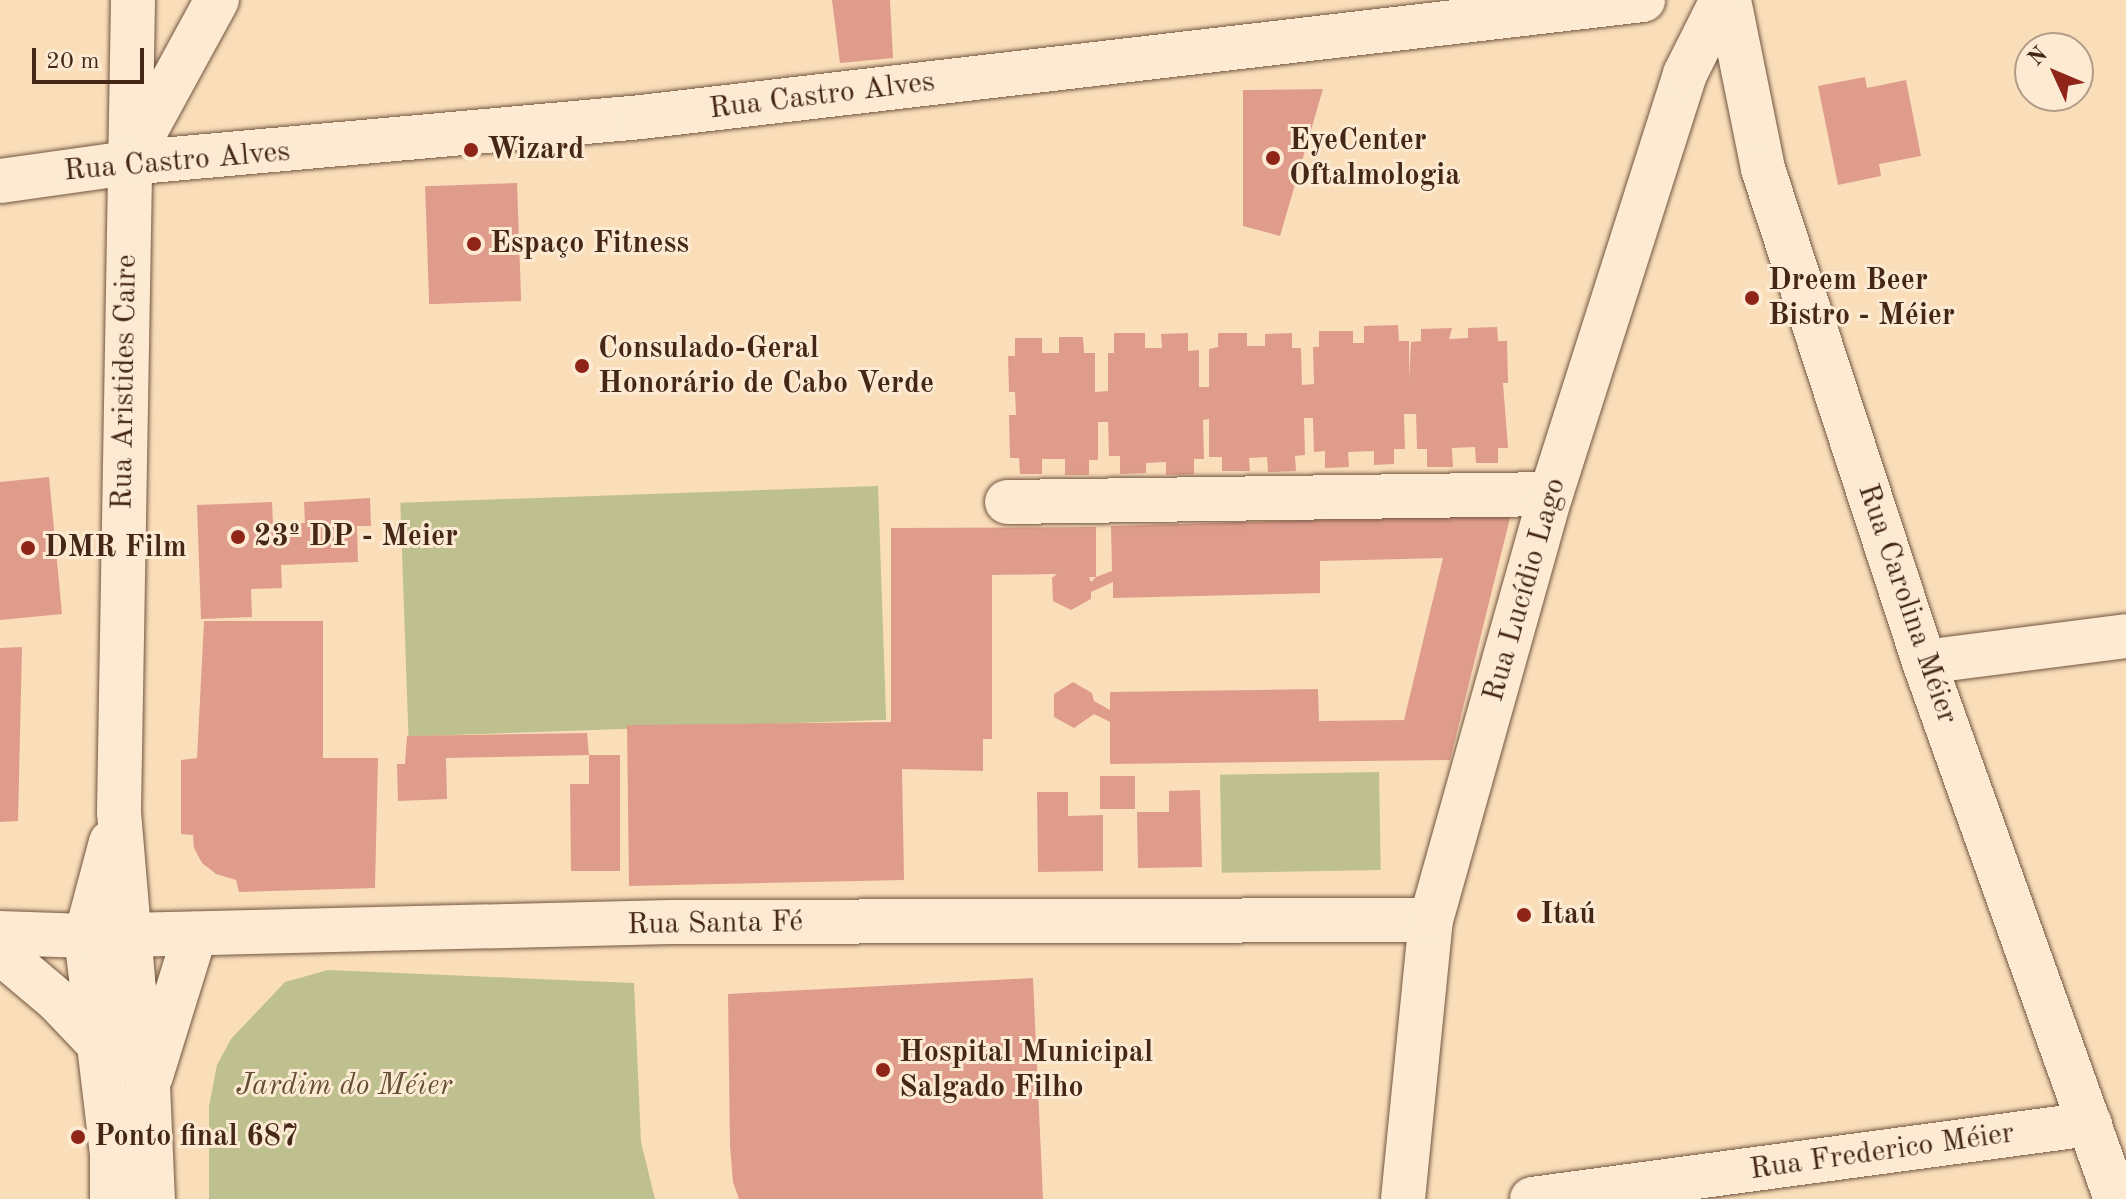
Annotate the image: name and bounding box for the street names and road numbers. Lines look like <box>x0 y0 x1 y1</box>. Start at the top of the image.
street label: Rua Castro Alves <box>707 64 937 128</box>
street label: Rua Castro Alves <box>62 134 292 190</box>
street label: Rua Aristides Caire <box>105 254 145 510</box>
street label: Rua Lucídio Lago <box>1476 474 1574 706</box>
street label: Rua Carolina Méier <box>1849 479 1965 729</box>
street label: Rua Santa Fé <box>627 904 803 944</box>
street label: Rua Frederico Méier <box>1748 1116 2016 1188</box>

